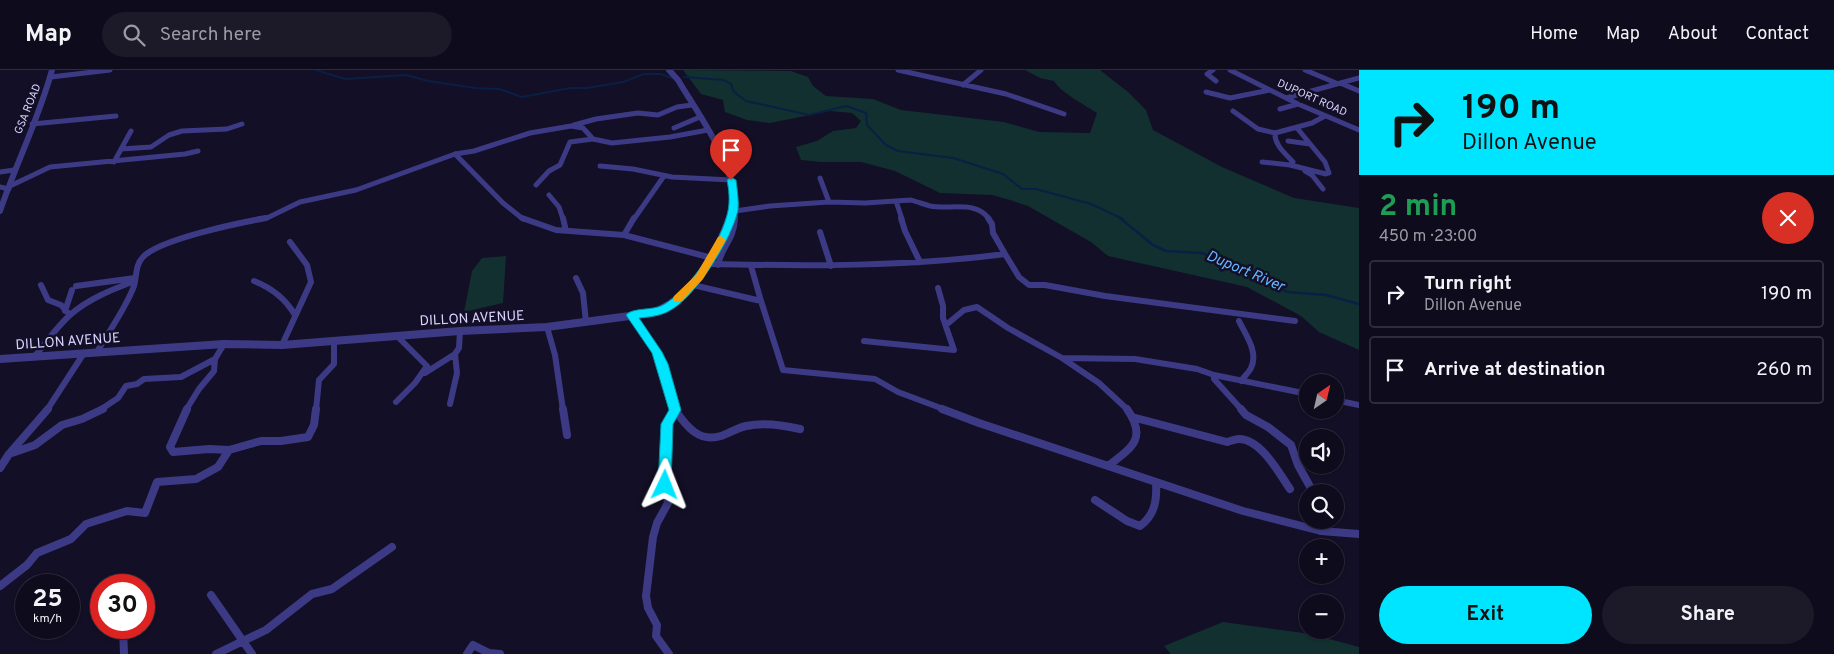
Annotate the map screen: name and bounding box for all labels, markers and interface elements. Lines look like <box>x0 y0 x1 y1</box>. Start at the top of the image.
search box <box>102 12 452 57</box>
text: Map <box>25 20 72 50</box>
icon: search <box>120 21 148 49</box>
text: Search here <box>160 23 261 47</box>
text: Home <box>1530 23 1578 46</box>
text: Map <box>1606 23 1640 46</box>
text: About <box>1668 23 1717 46</box>
text: Contact <box>1745 23 1809 46</box>
street label: DUPORT ROAD <box>1275 76 1349 120</box>
street label: GSA ROAD <box>12 82 44 136</box>
text: 190 m <box>1462 87 1560 131</box>
icon: right <box>1379 90 1444 155</box>
pin <box>710 129 752 180</box>
text: Dillon Avenue <box>1462 130 1597 157</box>
icon: arrive <box>717 136 745 164</box>
text: 2 min <box>1379 189 1457 226</box>
button: close <box>1762 192 1814 244</box>
text: 450 m · 23:00 <box>1379 227 1477 247</box>
water label: Duport River <box>1203 247 1288 297</box>
text: Turn right <box>1424 272 1512 296</box>
icon: right <box>1381 280 1409 308</box>
text: 190 m <box>1761 282 1812 306</box>
text: Dillon Avenue <box>1424 296 1522 316</box>
street label: DILLON AVENUE <box>419 308 525 330</box>
street label: DILLON AVENUE <box>15 330 121 354</box>
icon: arrive <box>1381 356 1409 384</box>
text: Arrive at destination <box>1424 358 1605 382</box>
text: 260 m <box>1756 358 1812 382</box>
north arrow <box>1299 374 1344 419</box>
map controls <box>1299 374 1344 639</box>
button: sound <box>1299 429 1344 474</box>
position arrow <box>638 458 690 510</box>
button: search <box>1299 484 1344 529</box>
button: + <box>1299 539 1344 584</box>
speed limit sign: 30 <box>90 574 155 639</box>
text: 25 <box>32 584 63 616</box>
button: Exit <box>1379 586 1592 644</box>
button: Share <box>1602 586 1814 644</box>
button: − <box>1299 594 1344 639</box>
text: km/h <box>33 611 62 627</box>

